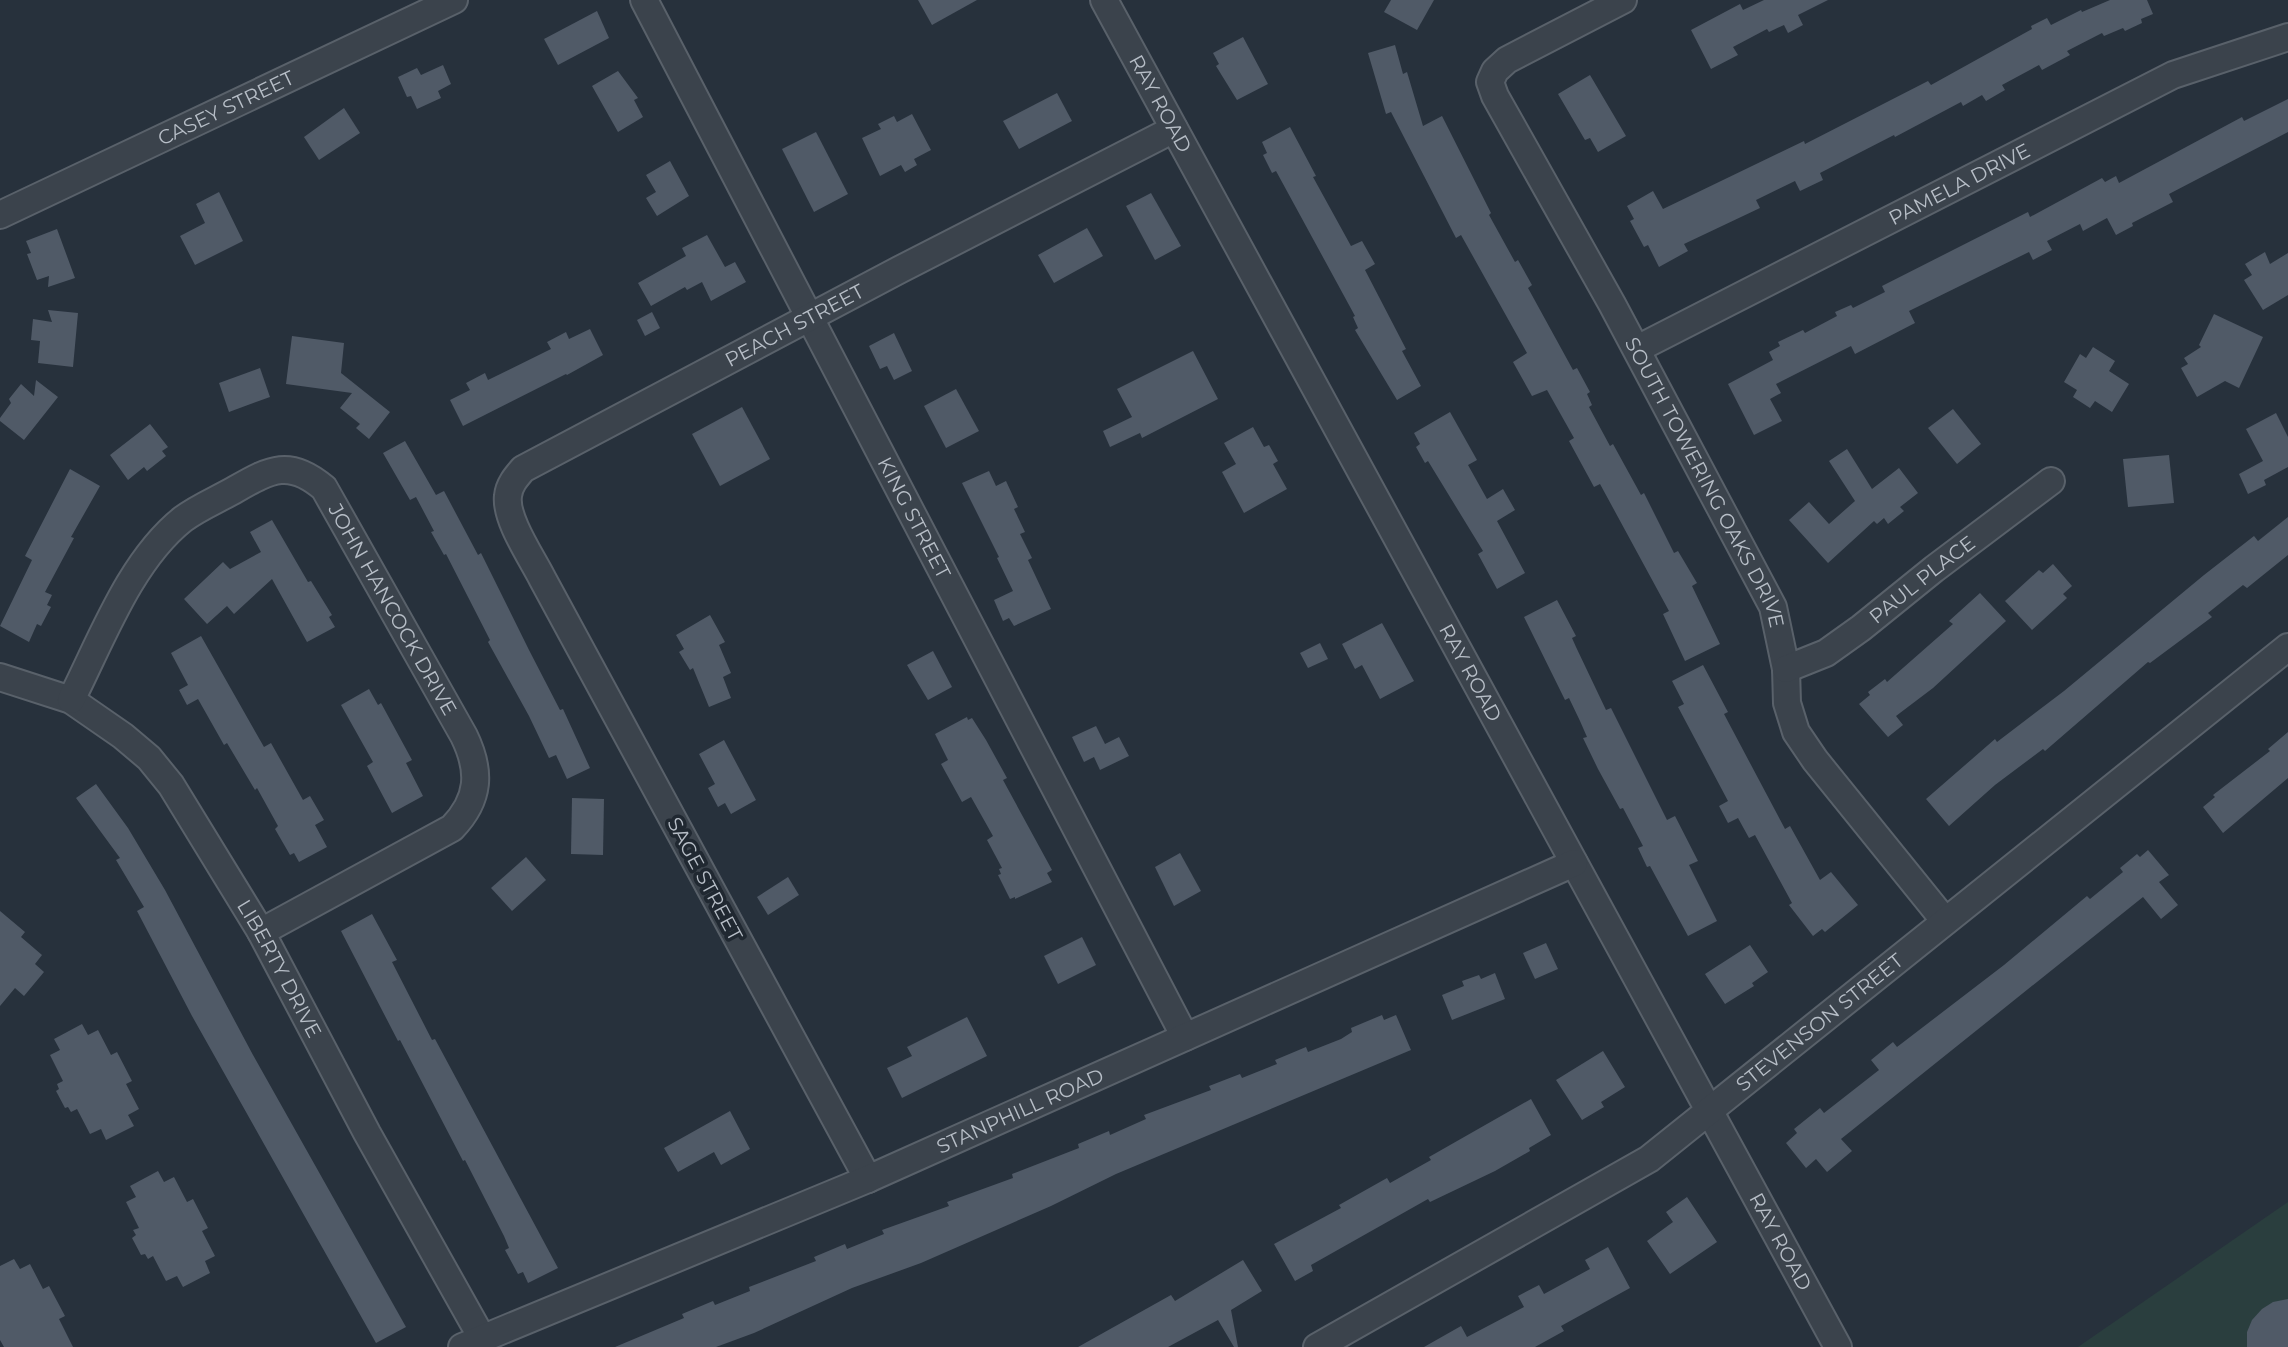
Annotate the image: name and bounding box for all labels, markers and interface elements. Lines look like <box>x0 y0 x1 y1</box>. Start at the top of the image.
street label: RAY ROAD <box>1124 51 1197 157</box>
street label: CASEY STREET <box>154 65 298 151</box>
street label: PAMELA DRIVE <box>1885 138 2034 230</box>
street label: PEACH STREET <box>721 279 868 372</box>
street label: SOUTH TOWERING OAKS DRIVE <box>1620 333 1789 630</box>
street label: KING STREET <box>873 453 956 583</box>
street label: JOHN HANCOCK DRIVE <box>323 498 462 719</box>
street label: PAUL PLACE <box>1864 531 1980 629</box>
street label: RAY ROAD <box>1434 620 1507 726</box>
street label: SAGE STREET <box>662 813 748 945</box>
street label: LIBERTY DRIVE <box>232 895 327 1042</box>
street label: STEVENSON STREET <box>1731 948 1908 1096</box>
street label: STANPHILL ROAD <box>933 1063 1107 1159</box>
street label: RAY ROAD <box>1744 1189 1817 1295</box>

